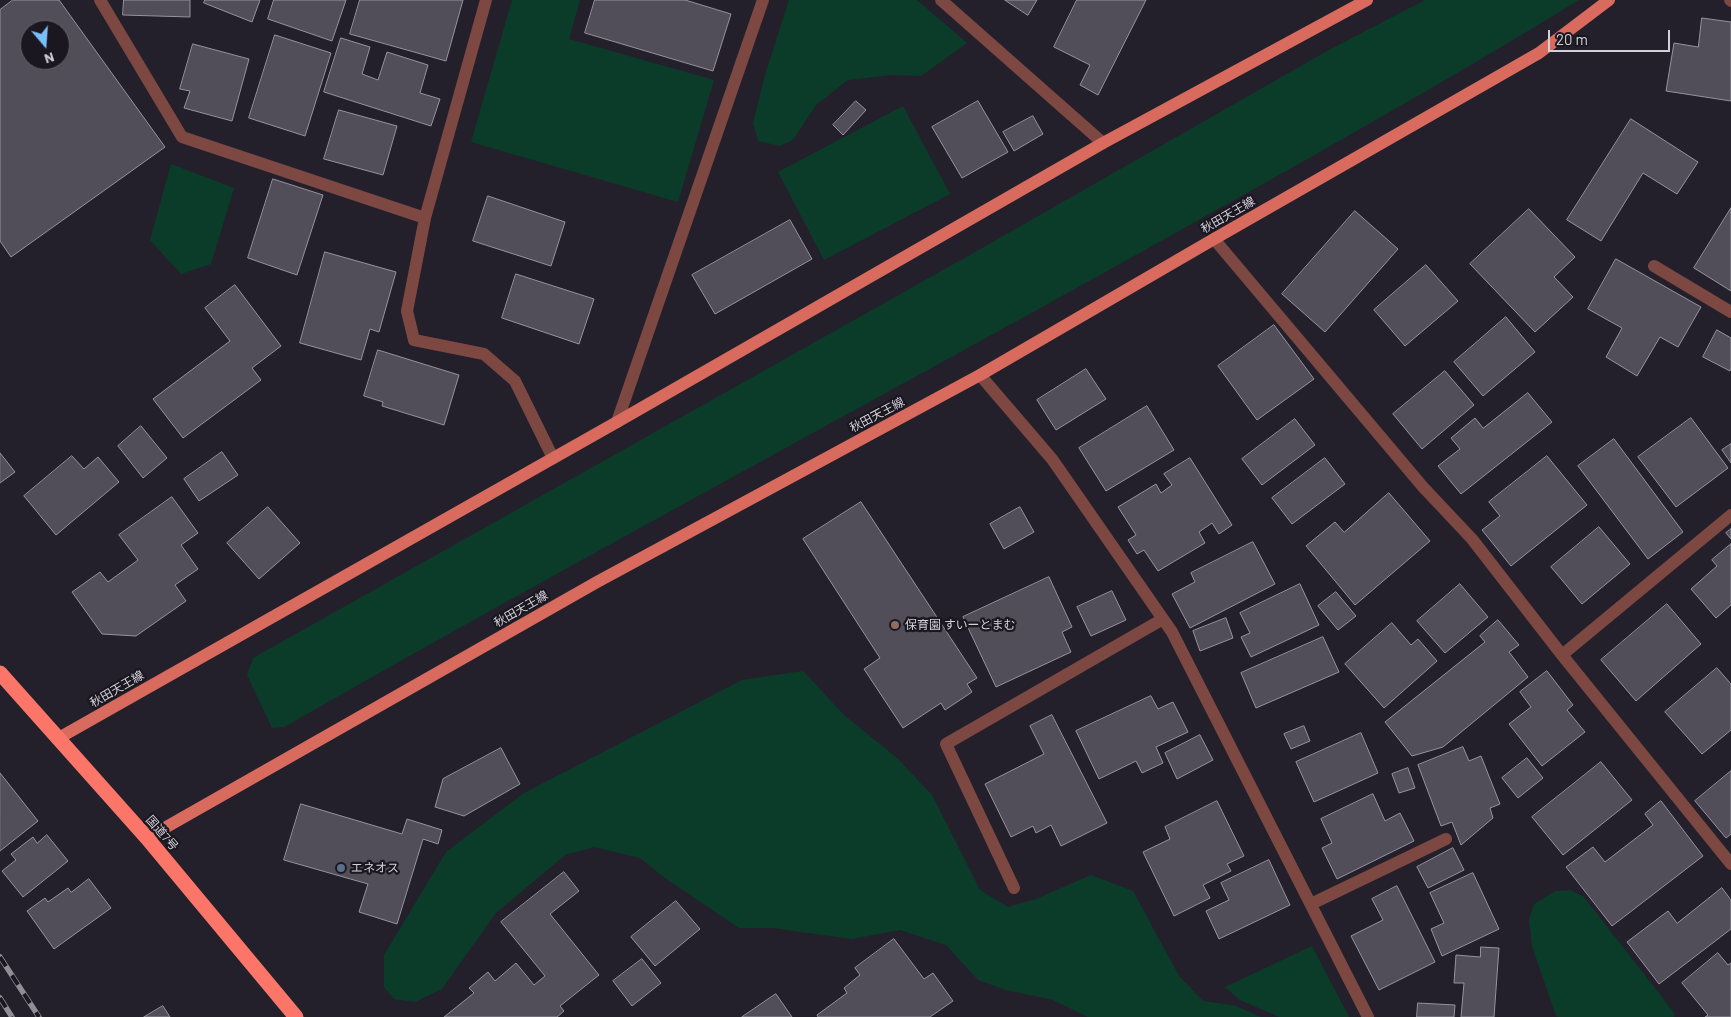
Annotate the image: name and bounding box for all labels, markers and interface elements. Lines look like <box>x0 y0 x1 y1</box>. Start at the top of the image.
north arrow <box>20 20 70 70</box>
scale bar <box>1551 20 1674 52</box>
text: 20 m <box>1556 30 1588 48</box>
text: N <box>42 49 57 68</box>
street label: 秋田天王線 <box>1198 194 1258 236</box>
street label: 秋田天王線 <box>847 395 907 435</box>
street label: 秋田天王線 <box>491 588 551 630</box>
place label: 保育園 すいーとまむ <box>905 618 1015 632</box>
marker: 保育園 すいーとまむ <box>889 619 901 631</box>
street label: 秋田天王線 <box>87 668 147 710</box>
street label: 国道7号 <box>143 813 181 853</box>
place label: エネオス <box>351 861 399 875</box>
marker: エネオス <box>335 862 347 874</box>

